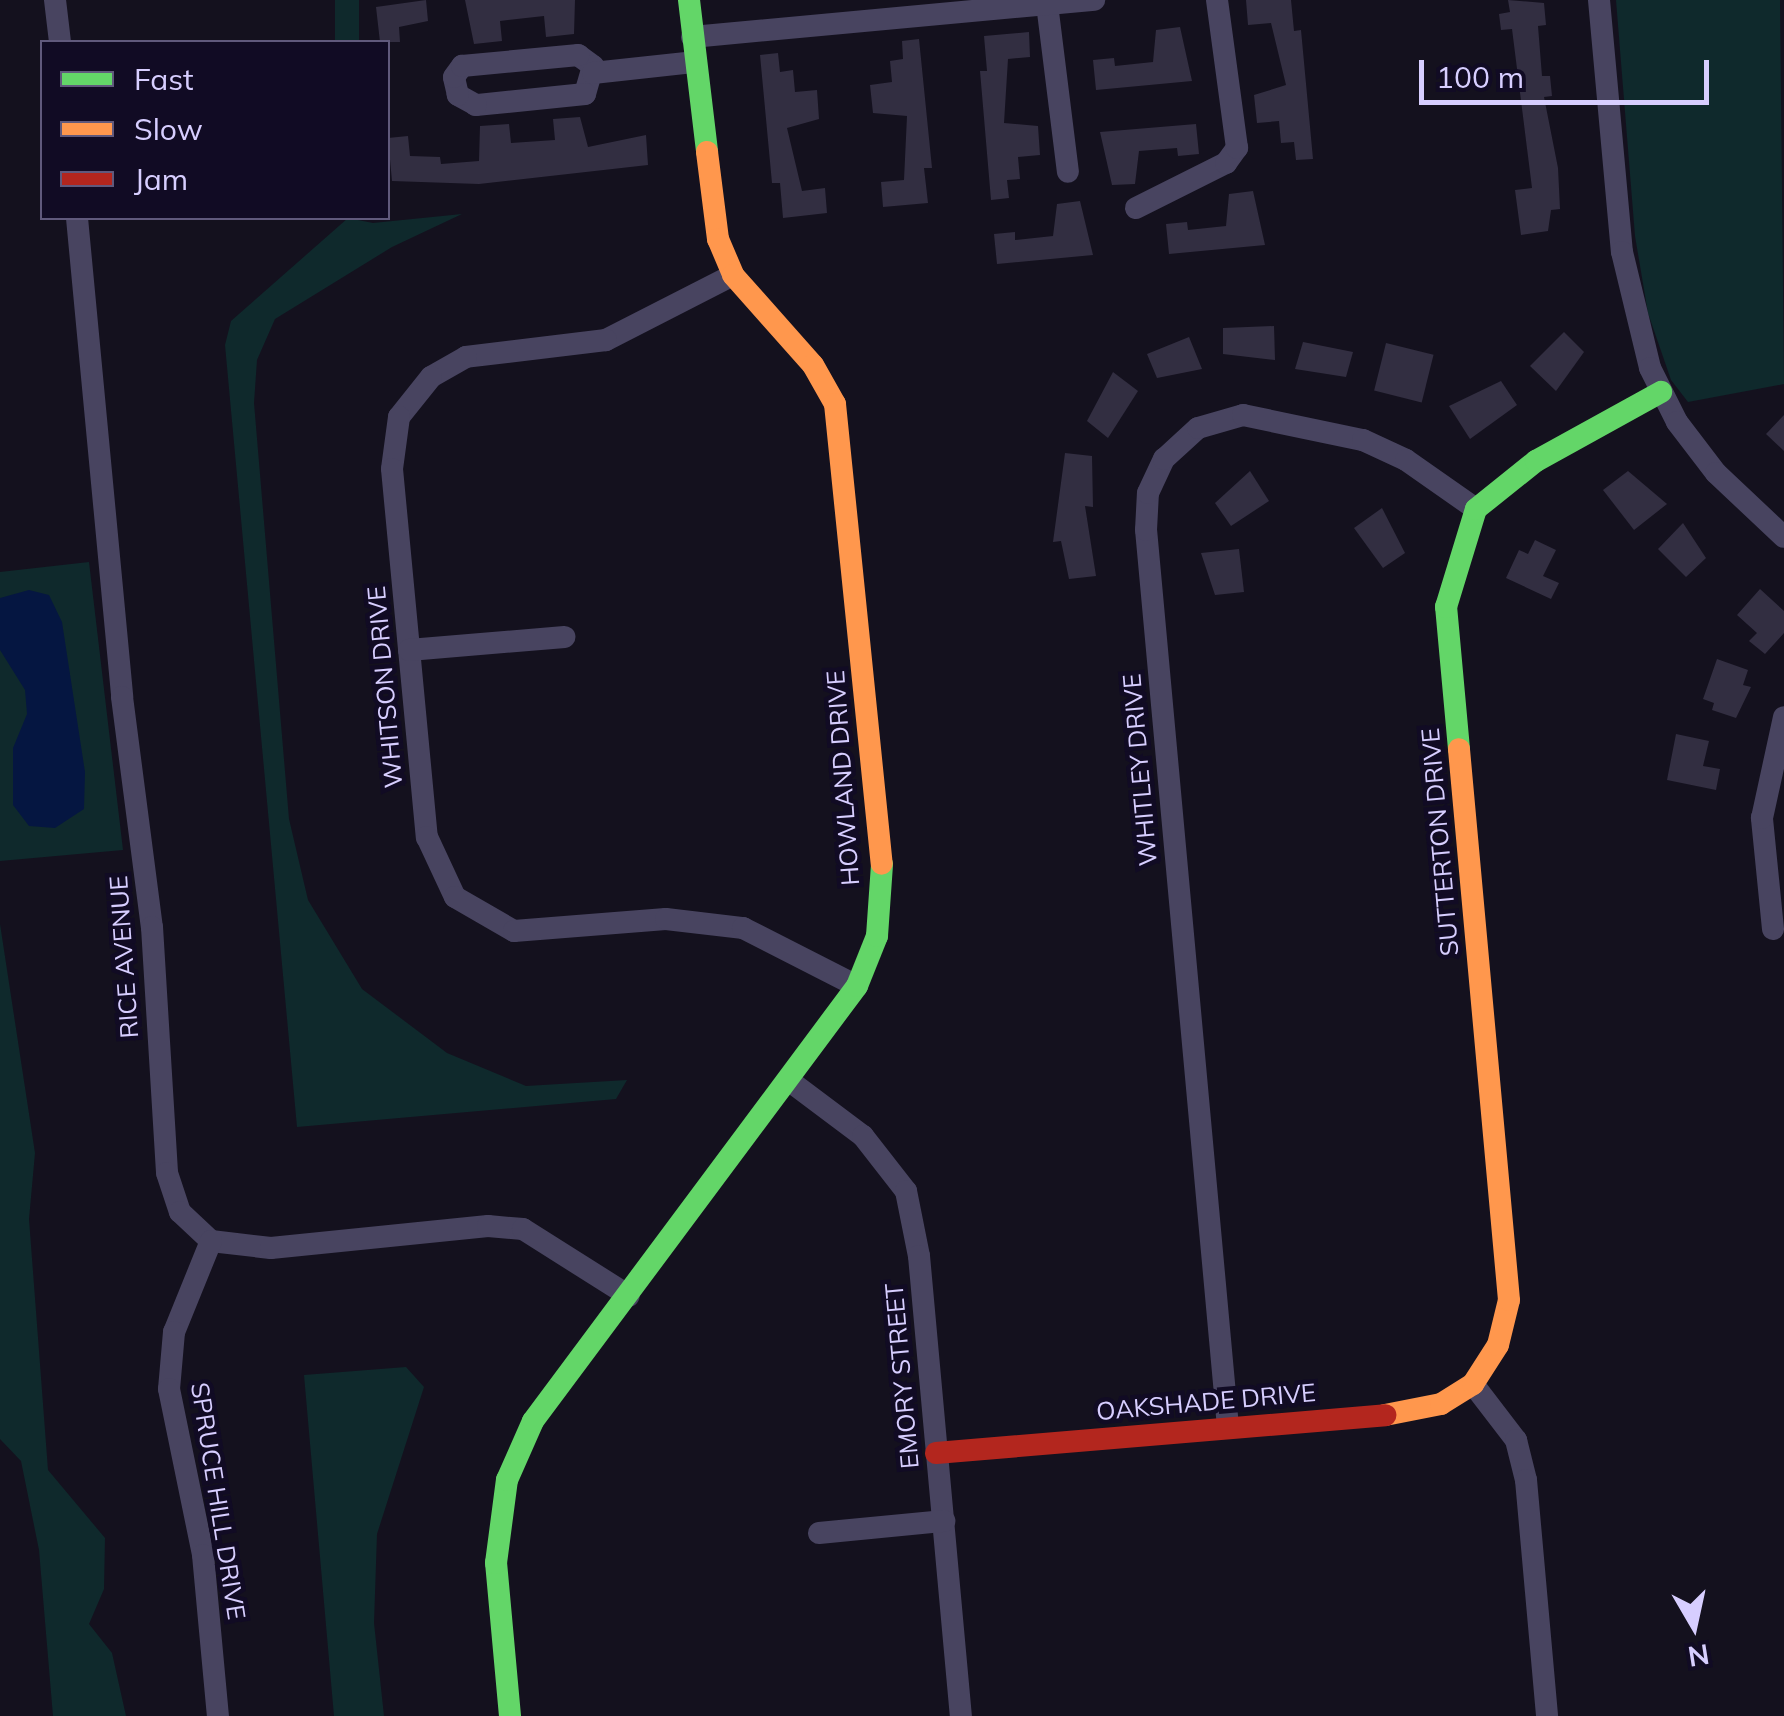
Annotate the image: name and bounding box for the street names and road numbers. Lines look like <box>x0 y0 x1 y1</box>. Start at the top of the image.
street label: WHITSON DRIVE <box>361 585 409 789</box>
street label: HOWLAND DRIVE <box>821 669 865 887</box>
street label: WHITLEY DRIVE <box>1117 673 1163 867</box>
street label: SUTTERTON DRIVE <box>1415 727 1465 957</box>
street label: RICE AVENUE <box>103 875 145 1039</box>
street label: EMORY STREET <box>879 1282 925 1470</box>
street label: OAKSHADE DRIVE <box>1095 1377 1317 1427</box>
street label: SPRUCE HILL DRIVE <box>184 1380 252 1622</box>

